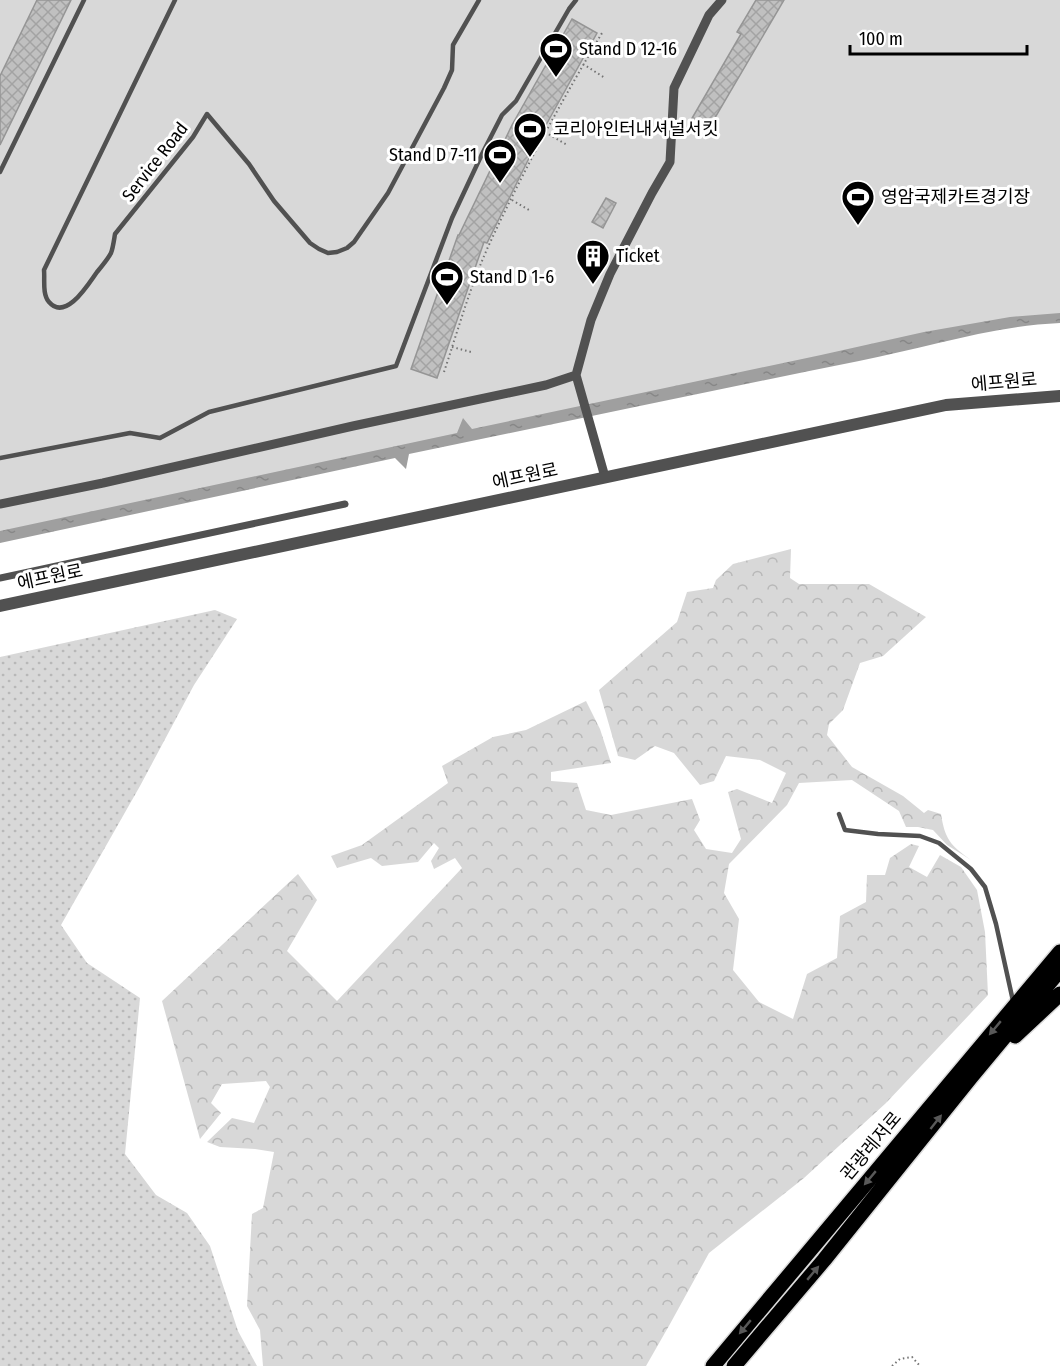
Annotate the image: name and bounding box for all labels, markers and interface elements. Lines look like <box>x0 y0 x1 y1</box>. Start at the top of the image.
scale bar <box>850 18 1027 56</box>
text: 100 m <box>859 28 903 50</box>
sports icon: Stand D 12-16 <box>538 31 574 78</box>
place label: Stand D 12-16 <box>579 38 677 60</box>
sports icon: 코리아인터내셔널서킷 <box>512 111 548 158</box>
street label: Service Road <box>117 118 193 206</box>
place label: 코리아인터내셔널서킷 <box>553 118 719 140</box>
sports icon: Stand D 7-11 <box>482 137 518 184</box>
place label: Stand D 7-11 <box>389 144 477 166</box>
sports icon: 영암국제카트경기장 <box>840 179 876 226</box>
place label: 영암국제카트경기장 <box>881 186 1030 208</box>
building icon: Ticket <box>575 238 611 285</box>
place label: Ticket <box>616 245 660 267</box>
sports icon: Stand D 1-6 <box>429 259 465 306</box>
place label: Stand D 1-6 <box>470 266 554 288</box>
street label: 에프원로 <box>970 368 1038 396</box>
street label: 에프원로 <box>490 458 560 494</box>
street label: 에프원로 <box>15 559 85 595</box>
one-way arrow <box>989 1020 1002 1035</box>
street label: 관광레저로 <box>836 1107 906 1185</box>
one-way arrow <box>929 1114 942 1130</box>
one-way arrow <box>864 1170 877 1185</box>
one-way arrow <box>806 1265 819 1281</box>
one-way arrow <box>739 1320 752 1335</box>

